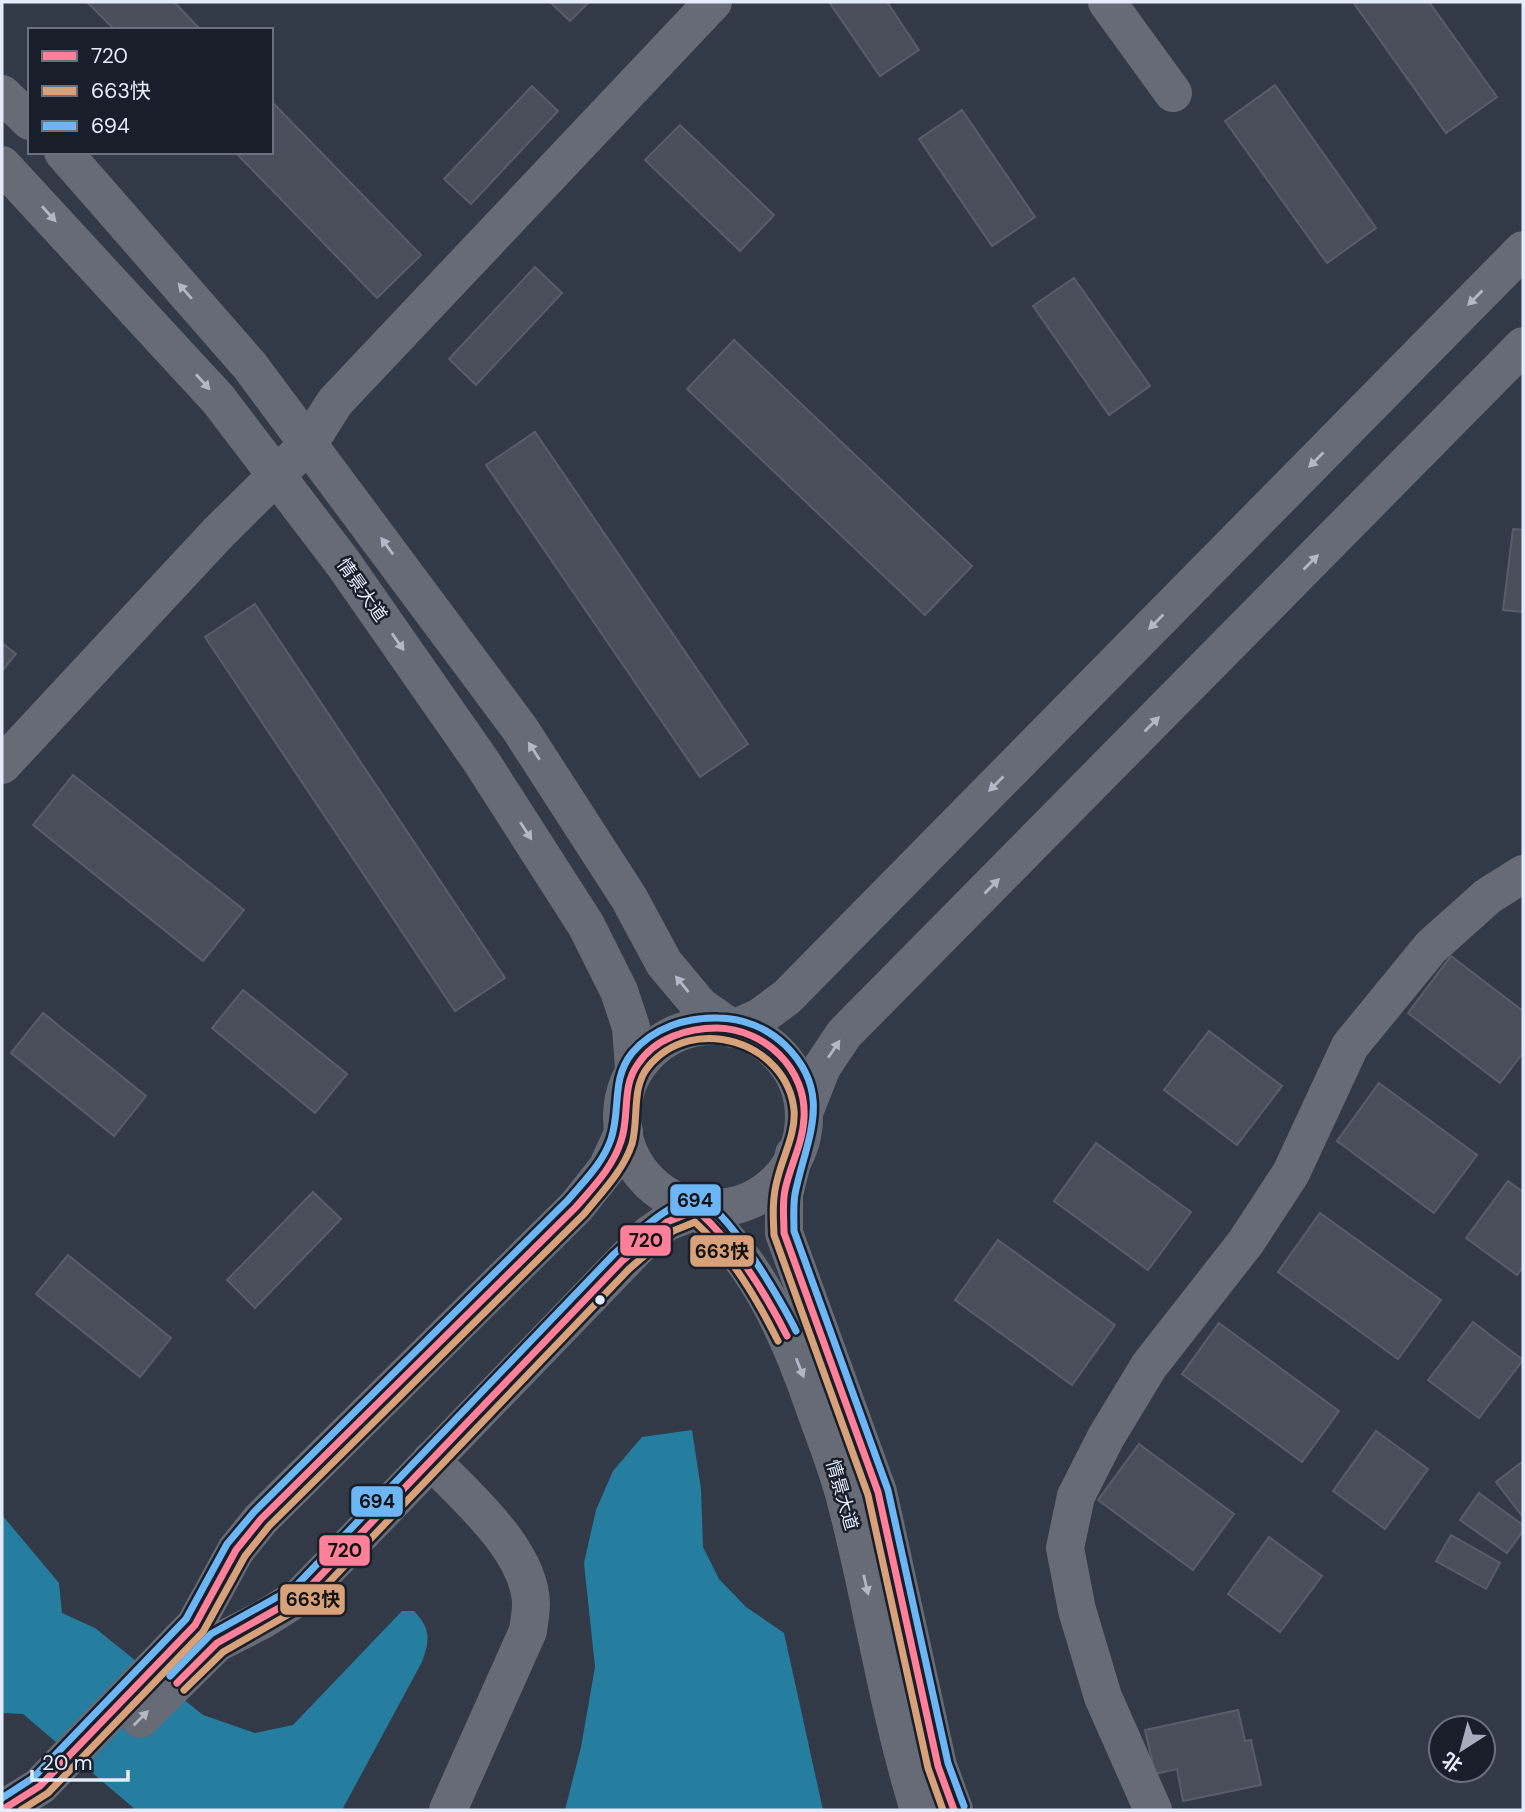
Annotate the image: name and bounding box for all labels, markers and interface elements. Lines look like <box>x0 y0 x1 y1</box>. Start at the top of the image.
legend <box>28 28 273 154</box>
text: 720 <box>91 42 128 70</box>
text: 663快 <box>91 77 151 105</box>
text: 694 <box>91 112 130 140</box>
one-way arrow <box>41 205 57 222</box>
one-way arrow <box>177 282 193 300</box>
one-way arrow <box>1468 289 1484 306</box>
one-way arrow <box>195 373 211 391</box>
one-way arrow <box>1307 452 1324 469</box>
one-way arrow <box>379 538 394 556</box>
street label: 情景大道 <box>332 554 392 626</box>
one-way arrow <box>1303 554 1319 571</box>
one-way arrow <box>1148 614 1165 631</box>
one-way arrow <box>391 633 405 651</box>
one-way arrow <box>1143 716 1159 733</box>
one-way arrow <box>527 741 540 761</box>
one-way arrow <box>988 776 1005 793</box>
one-way arrow <box>519 821 532 840</box>
one-way arrow <box>984 878 1001 895</box>
one-way arrow <box>674 976 689 994</box>
one-way arrow <box>827 1040 841 1058</box>
line badge: 694 <box>669 1183 722 1217</box>
text: 694 <box>677 1188 713 1213</box>
line badge: 720 <box>619 1224 672 1257</box>
text: 720 <box>629 1228 663 1253</box>
line badge: 663快 <box>689 1234 755 1268</box>
text: 663快 <box>695 1239 749 1264</box>
unlabelled marker <box>593 1293 607 1307</box>
one-way arrow <box>794 1358 805 1379</box>
street label: 情景大道 <box>821 1457 863 1533</box>
line badge: 694 <box>350 1485 404 1518</box>
text: 694 <box>359 1489 395 1514</box>
line badge: 720 <box>318 1534 371 1567</box>
text: 720 <box>328 1538 362 1563</box>
one-way arrow <box>860 1575 871 1597</box>
line badge: 663快 <box>279 1583 346 1616</box>
text: 663快 <box>286 1587 340 1612</box>
one-way arrow <box>132 1711 149 1727</box>
north arrow <box>1427 1714 1497 1784</box>
scale bar <box>32 1738 128 1782</box>
text: 北 <box>1437 1747 1467 1778</box>
text: 20 m <box>42 1749 93 1777</box>

